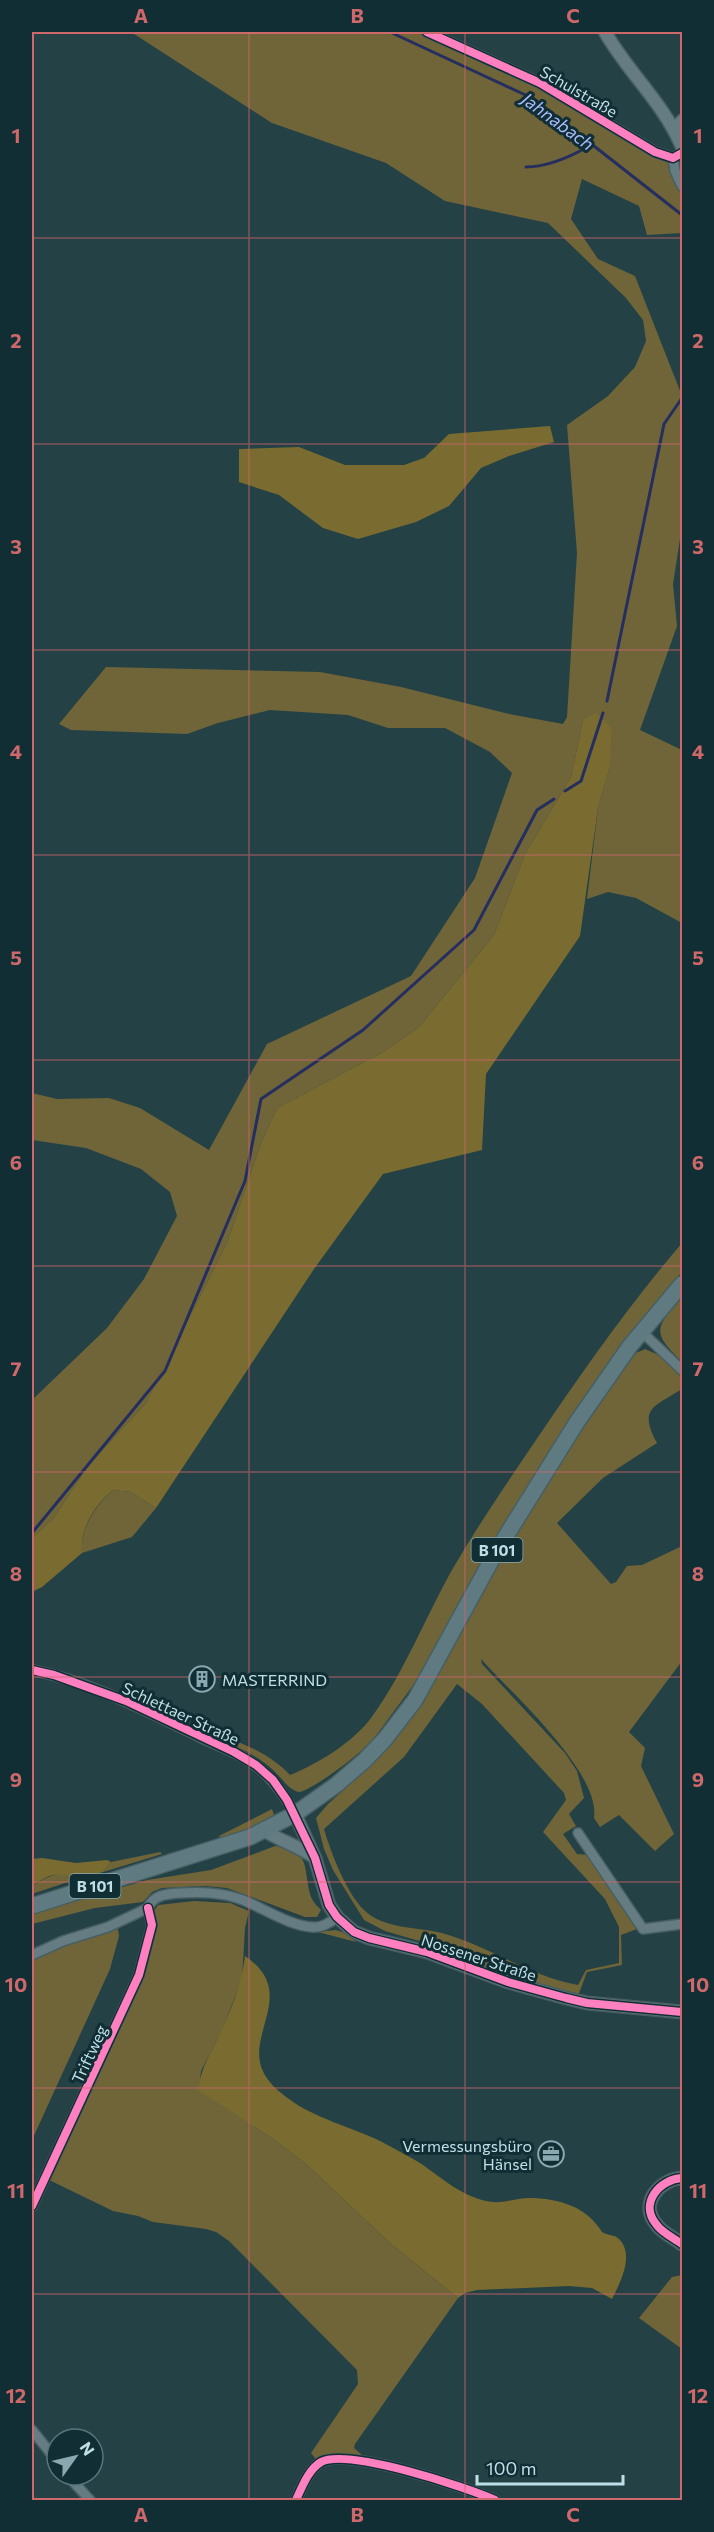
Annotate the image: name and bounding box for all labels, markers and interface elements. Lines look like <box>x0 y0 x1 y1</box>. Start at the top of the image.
text: A <box>134 3 148 27</box>
text: B <box>350 3 364 27</box>
text: C <box>566 3 580 27</box>
street label: Schulstraße <box>537 61 621 121</box>
water label: Jahnabach <box>516 86 598 155</box>
text: 1 <box>11 123 21 147</box>
text: 1 <box>693 123 703 147</box>
text: 2 <box>10 328 22 352</box>
text: 2 <box>692 328 704 352</box>
text: 3 <box>10 534 22 558</box>
text: 3 <box>692 534 704 558</box>
text: 4 <box>10 739 22 763</box>
text: 4 <box>692 739 704 763</box>
text: 5 <box>10 945 22 969</box>
text: 5 <box>692 945 704 969</box>
text: 6 <box>10 1150 22 1174</box>
text: 6 <box>692 1150 704 1174</box>
text: 7 <box>11 1356 22 1380</box>
text: 7 <box>693 1356 704 1380</box>
road number: B 101 <box>472 1538 522 1562</box>
text: 8 <box>10 1561 22 1585</box>
text: 8 <box>692 1561 704 1585</box>
building icon: MASTERRIND <box>187 1664 217 1694</box>
place label: MASTERRIND <box>222 1670 327 1689</box>
street label: Schlettaer Straße <box>120 1678 242 1748</box>
text: 9 <box>10 1767 22 1791</box>
text: 9 <box>692 1767 704 1791</box>
road number: B 101 <box>70 1874 121 1898</box>
street label: Nossener Straße <box>419 1929 539 1985</box>
text: 10 <box>5 1972 27 1996</box>
text: 10 <box>687 1972 709 1996</box>
street label: Triftweg <box>67 2022 111 2086</box>
place label: Vermessungsbüro Hänsel <box>402 2136 532 2173</box>
office icon: Vermessungsbüro Hänsel <box>536 2139 566 2169</box>
text: 11 <box>7 2178 25 2202</box>
text: 11 <box>689 2178 707 2202</box>
text: 12 <box>6 2383 26 2407</box>
text: 12 <box>688 2383 708 2407</box>
north arrow <box>45 2427 105 2487</box>
text: N <box>77 2438 99 2459</box>
scale bar <box>477 2448 622 2486</box>
text: 100 m <box>486 2457 536 2479</box>
text: A <box>134 2502 148 2526</box>
text: B <box>350 2502 364 2526</box>
text: C <box>566 2502 580 2526</box>

